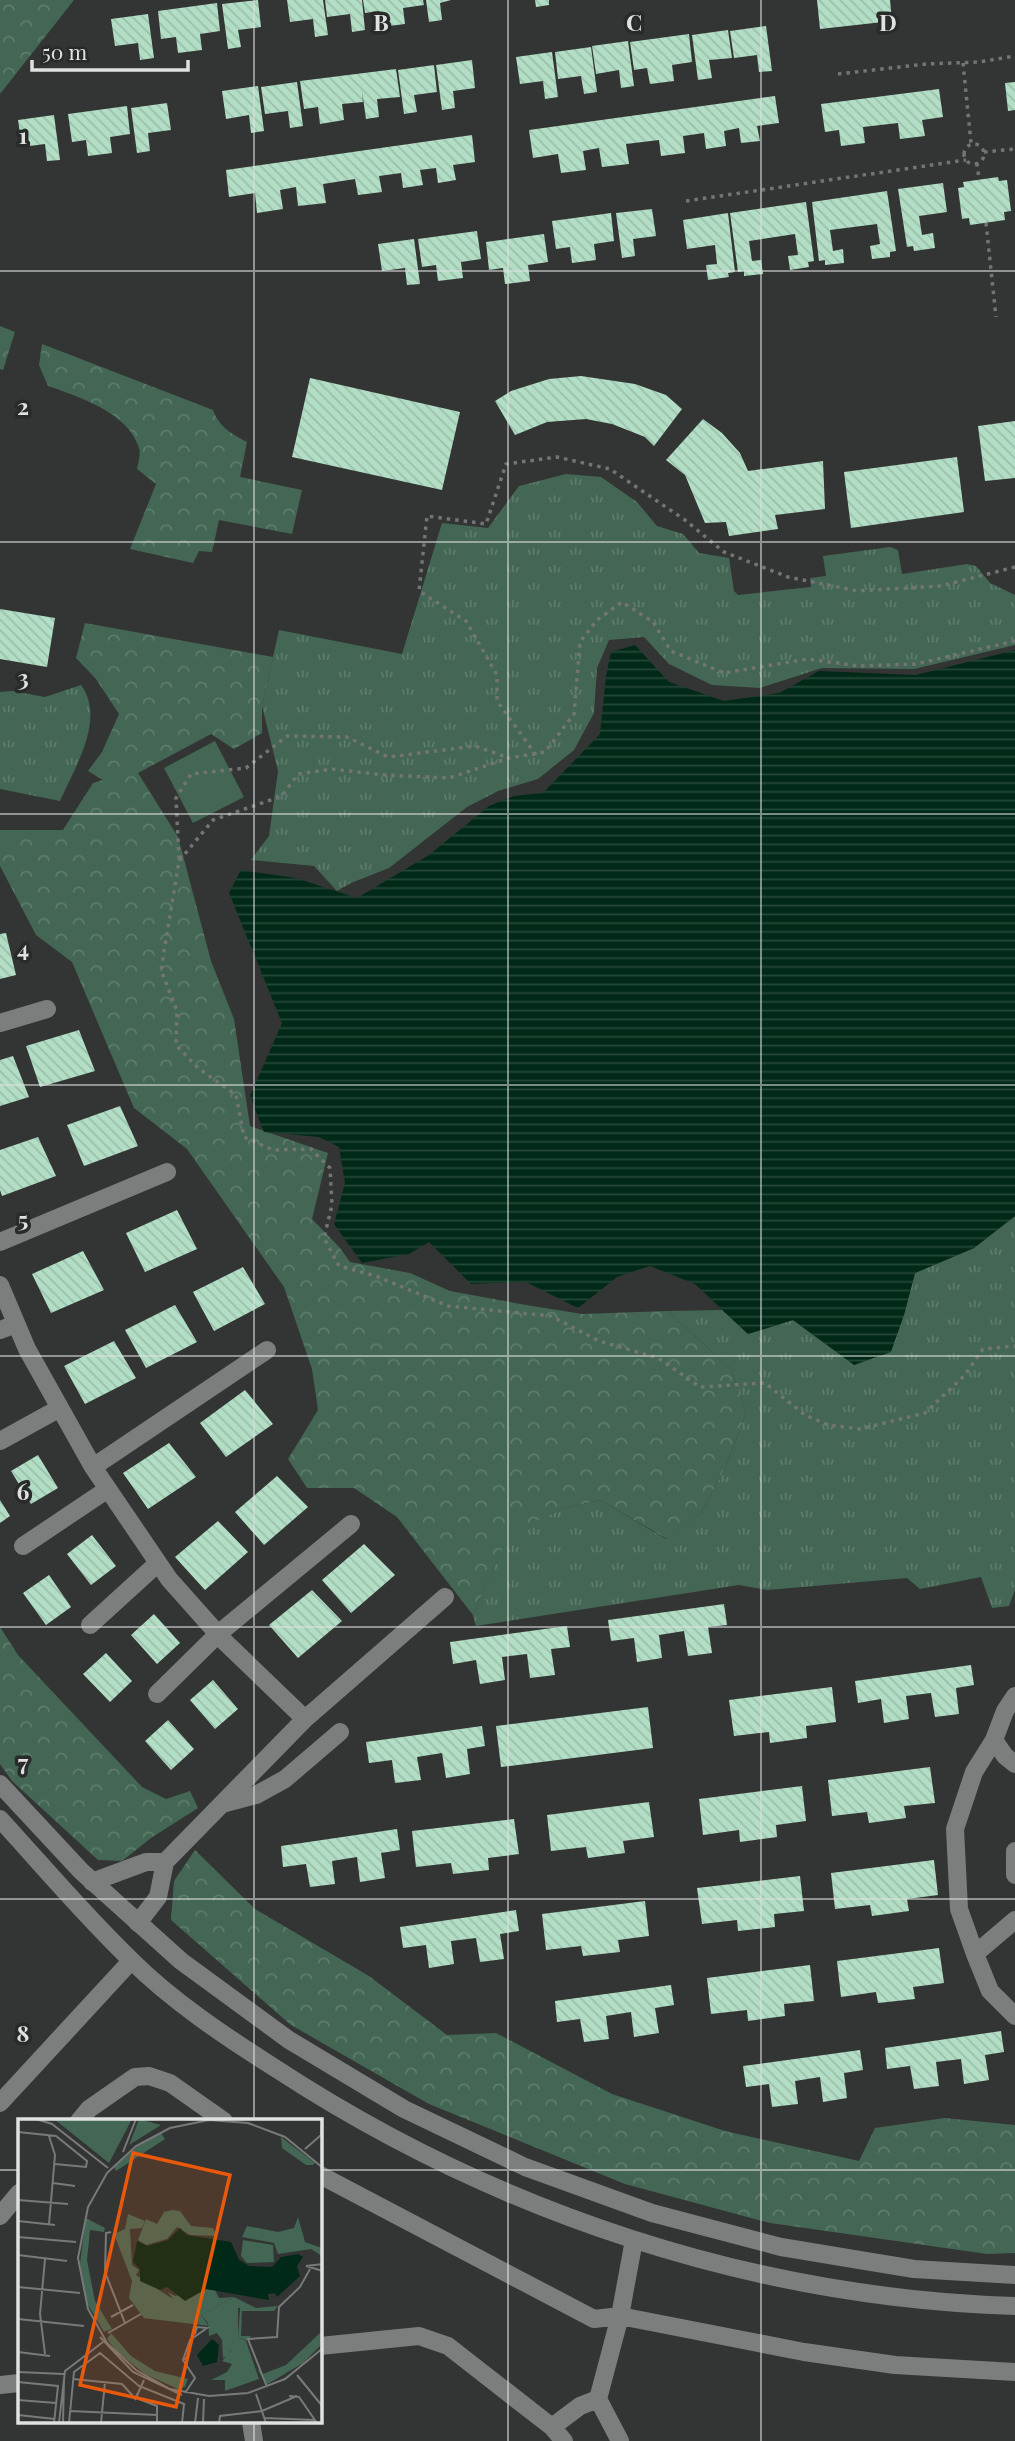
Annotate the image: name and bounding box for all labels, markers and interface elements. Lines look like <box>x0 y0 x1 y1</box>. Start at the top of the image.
text: B <box>373 6 389 37</box>
text: C <box>626 6 642 37</box>
text: D <box>879 6 897 37</box>
scale bar <box>32 28 187 72</box>
text: 50 m <box>42 37 88 65</box>
text: 1 <box>19 119 28 150</box>
text: 2 <box>17 390 29 421</box>
text: 3 <box>17 661 29 692</box>
text: 4 <box>17 932 29 963</box>
text: 5 <box>18 1203 28 1234</box>
text: 6 <box>17 1475 30 1506</box>
text: 7 <box>18 1746 29 1777</box>
text: 8 <box>17 2017 29 2048</box>
inset map <box>18 2119 322 2424</box>

